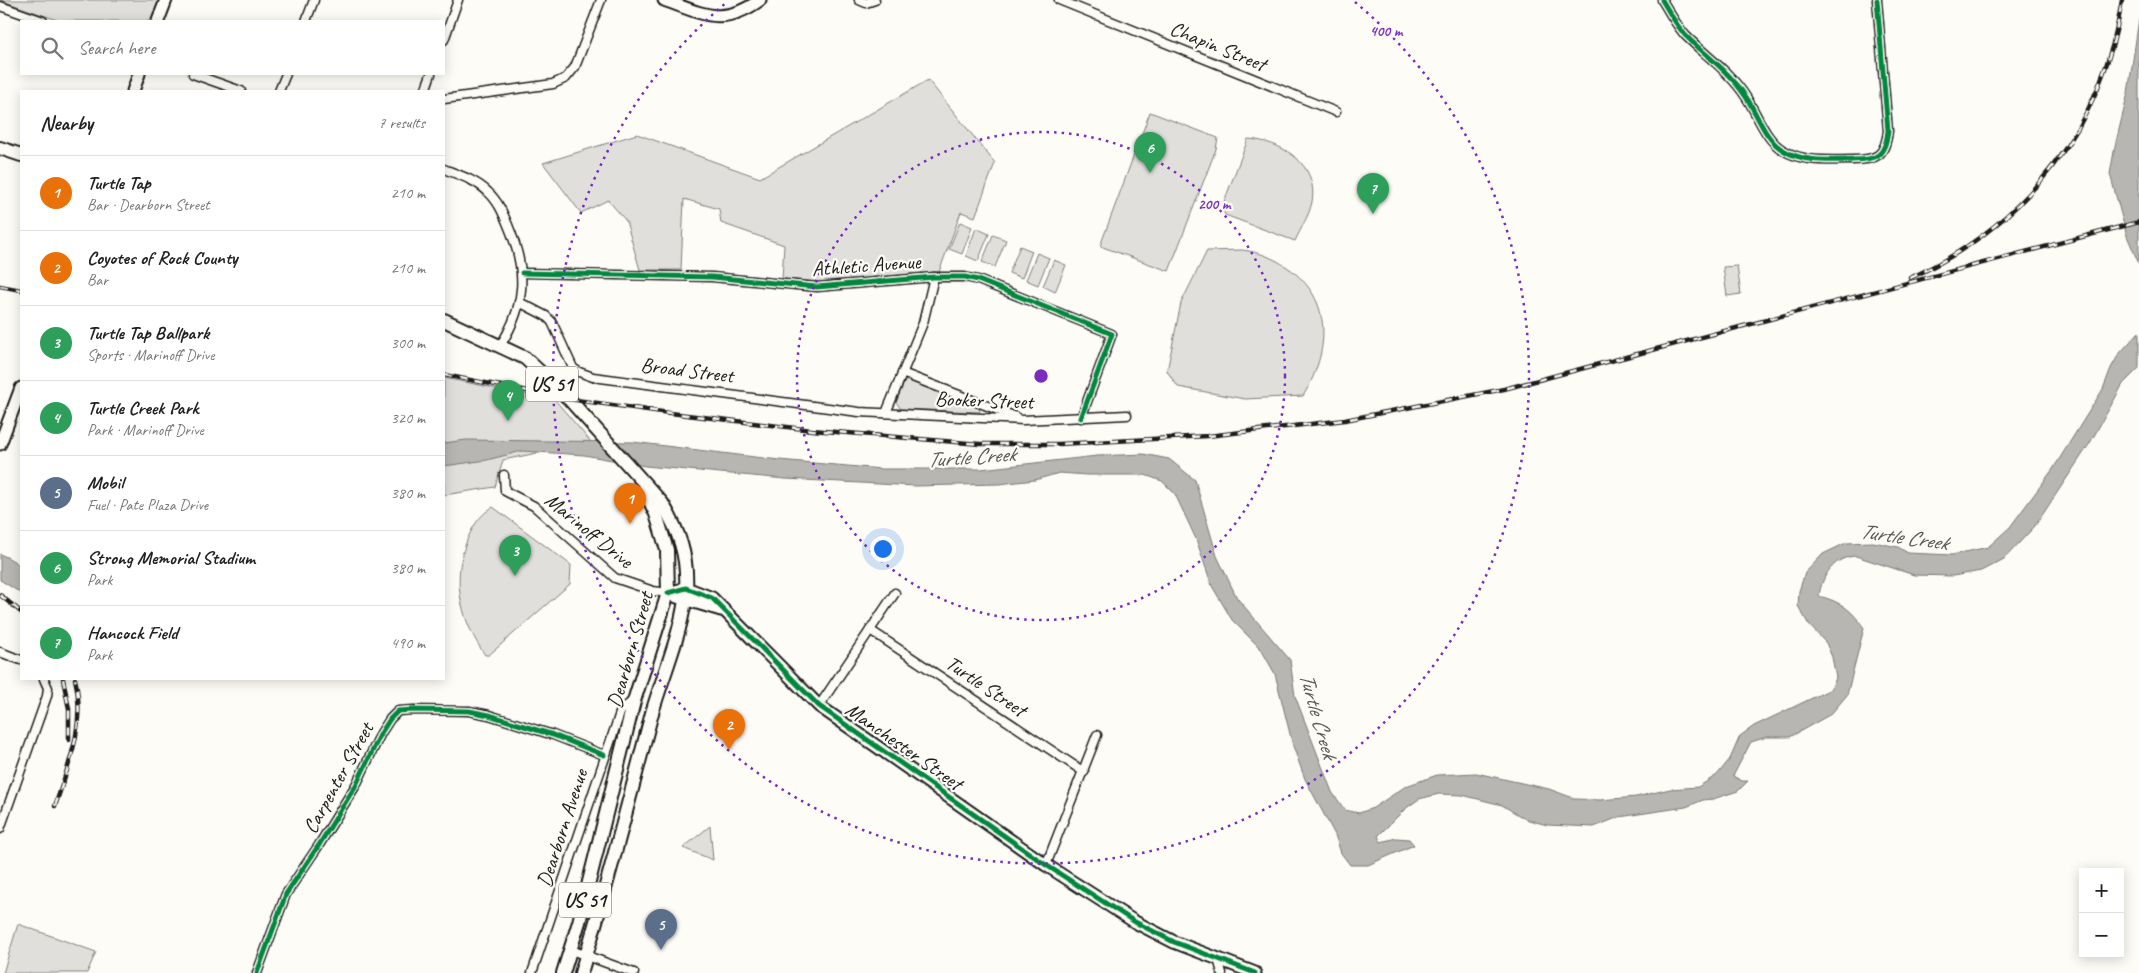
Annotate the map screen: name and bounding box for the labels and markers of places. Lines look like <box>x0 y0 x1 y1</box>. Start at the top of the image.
pin: 6 <box>1134 132 1166 173</box>
pin: 7 <box>1357 173 1389 214</box>
centre of rings <box>1032 367 1050 385</box>
pin: 4 <box>492 380 524 421</box>
pin: 1 <box>614 483 646 524</box>
pin: 3 <box>499 535 531 576</box>
pin: 2 <box>713 709 745 750</box>
pin: 5 <box>645 909 677 950</box>

